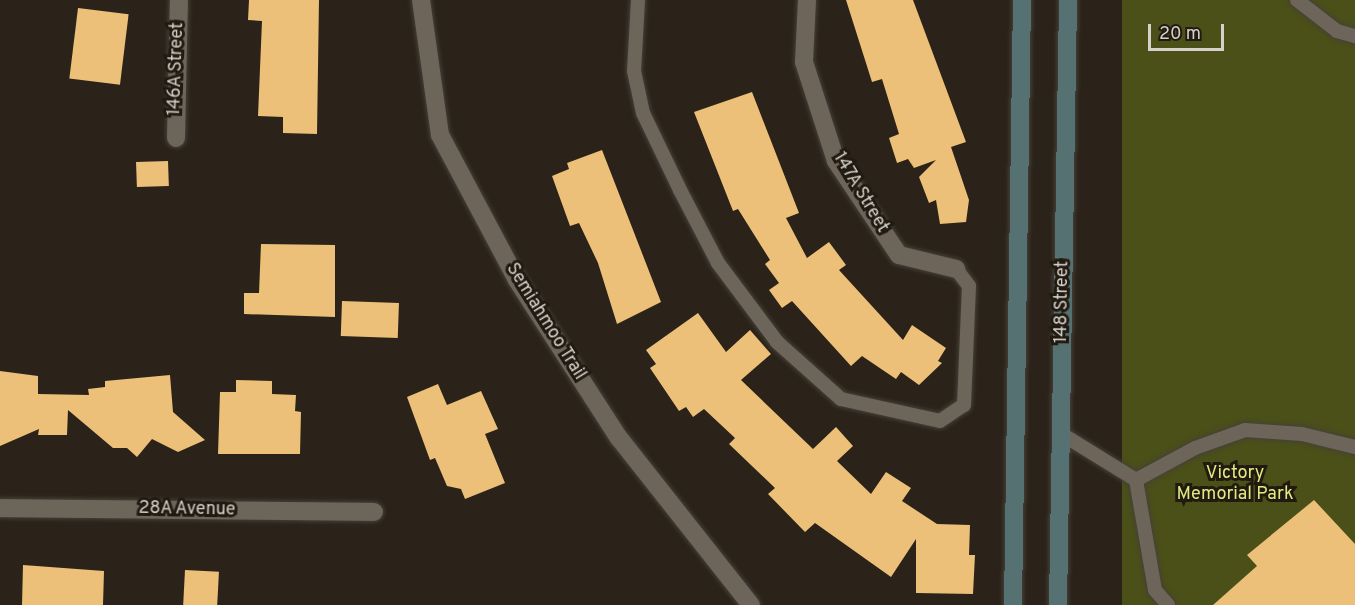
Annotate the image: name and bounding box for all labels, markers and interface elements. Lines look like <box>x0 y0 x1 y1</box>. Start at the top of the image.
scale bar <box>1151 12 1228 50</box>
street label: 146A Street <box>165 22 189 116</box>
text: 20 m <box>1159 23 1201 46</box>
street label: 147A Street <box>827 149 893 237</box>
street label: Semiahmoo Trail <box>500 259 590 385</box>
street label: 148 Street <box>1051 261 1075 343</box>
park label: Victory Memorial Park <box>1177 464 1293 506</box>
street label: 28A Avenue <box>138 498 236 522</box>

